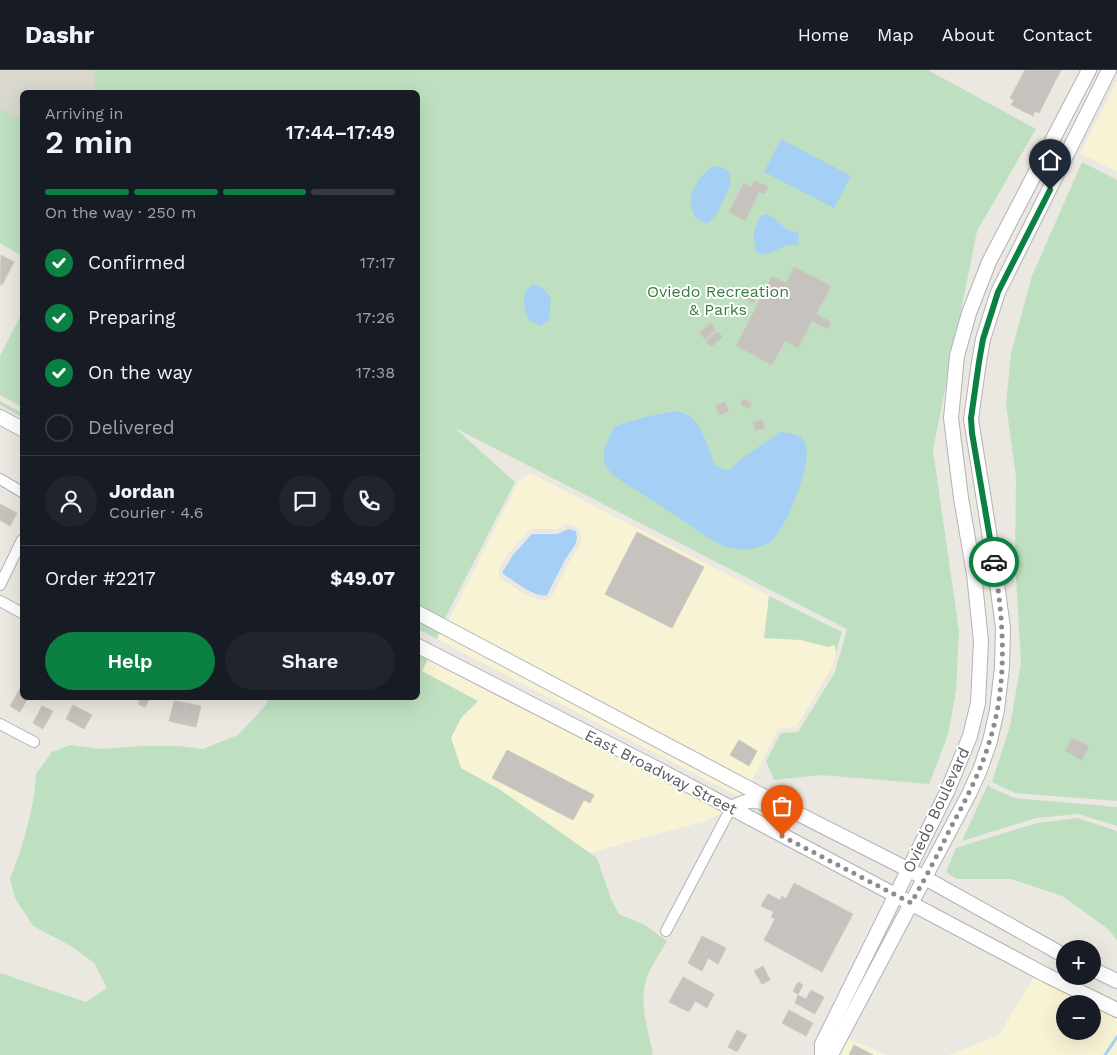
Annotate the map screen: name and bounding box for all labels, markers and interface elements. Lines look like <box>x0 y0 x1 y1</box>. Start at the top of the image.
text: Dashr <box>25 21 94 49</box>
text: Home <box>798 24 849 45</box>
text: Map <box>877 24 914 45</box>
text: About <box>942 24 994 45</box>
text: Contact <box>1022 24 1092 45</box>
text: Arriving in <box>45 104 123 123</box>
text: 17:44–17:49 <box>286 121 395 144</box>
text: 2 min <box>45 123 133 161</box>
pin <box>1029 139 1071 190</box>
icon: home <box>1036 146 1064 174</box>
text: On the way · 250 m <box>45 203 196 222</box>
icon: check <box>45 249 73 277</box>
text: Confirmed <box>88 251 185 274</box>
text: 17:17 <box>360 253 395 272</box>
park label: Oviedo Recreation & Parks <box>647 282 789 319</box>
icon: check <box>45 304 73 332</box>
text: Preparing <box>88 306 175 329</box>
text: 17:26 <box>356 308 395 327</box>
icon: check <box>45 359 73 387</box>
text: On the way <box>88 361 192 384</box>
text: 17:38 <box>356 363 395 382</box>
text: Delivered <box>88 416 175 439</box>
button: person <box>45 475 97 527</box>
button: chat <box>279 475 331 527</box>
button: phone <box>343 475 395 527</box>
text: Jordan <box>109 480 175 503</box>
text: Courier · 4.6 <box>109 503 204 522</box>
courier <box>969 537 1019 587</box>
icon: car <box>980 548 1008 576</box>
text: Order #2217 <box>45 567 156 590</box>
text: $49.07 <box>330 567 395 590</box>
button: Help <box>45 632 215 690</box>
button: Share <box>225 632 395 690</box>
street label: East Broadway Street <box>582 725 741 819</box>
street label: Oviedo Boulevard <box>899 744 973 876</box>
pin <box>761 785 803 836</box>
icon: bag <box>768 792 796 820</box>
map controls <box>1056 940 1101 1040</box>
button: + <box>1056 940 1101 985</box>
button: − <box>1056 995 1101 1040</box>

